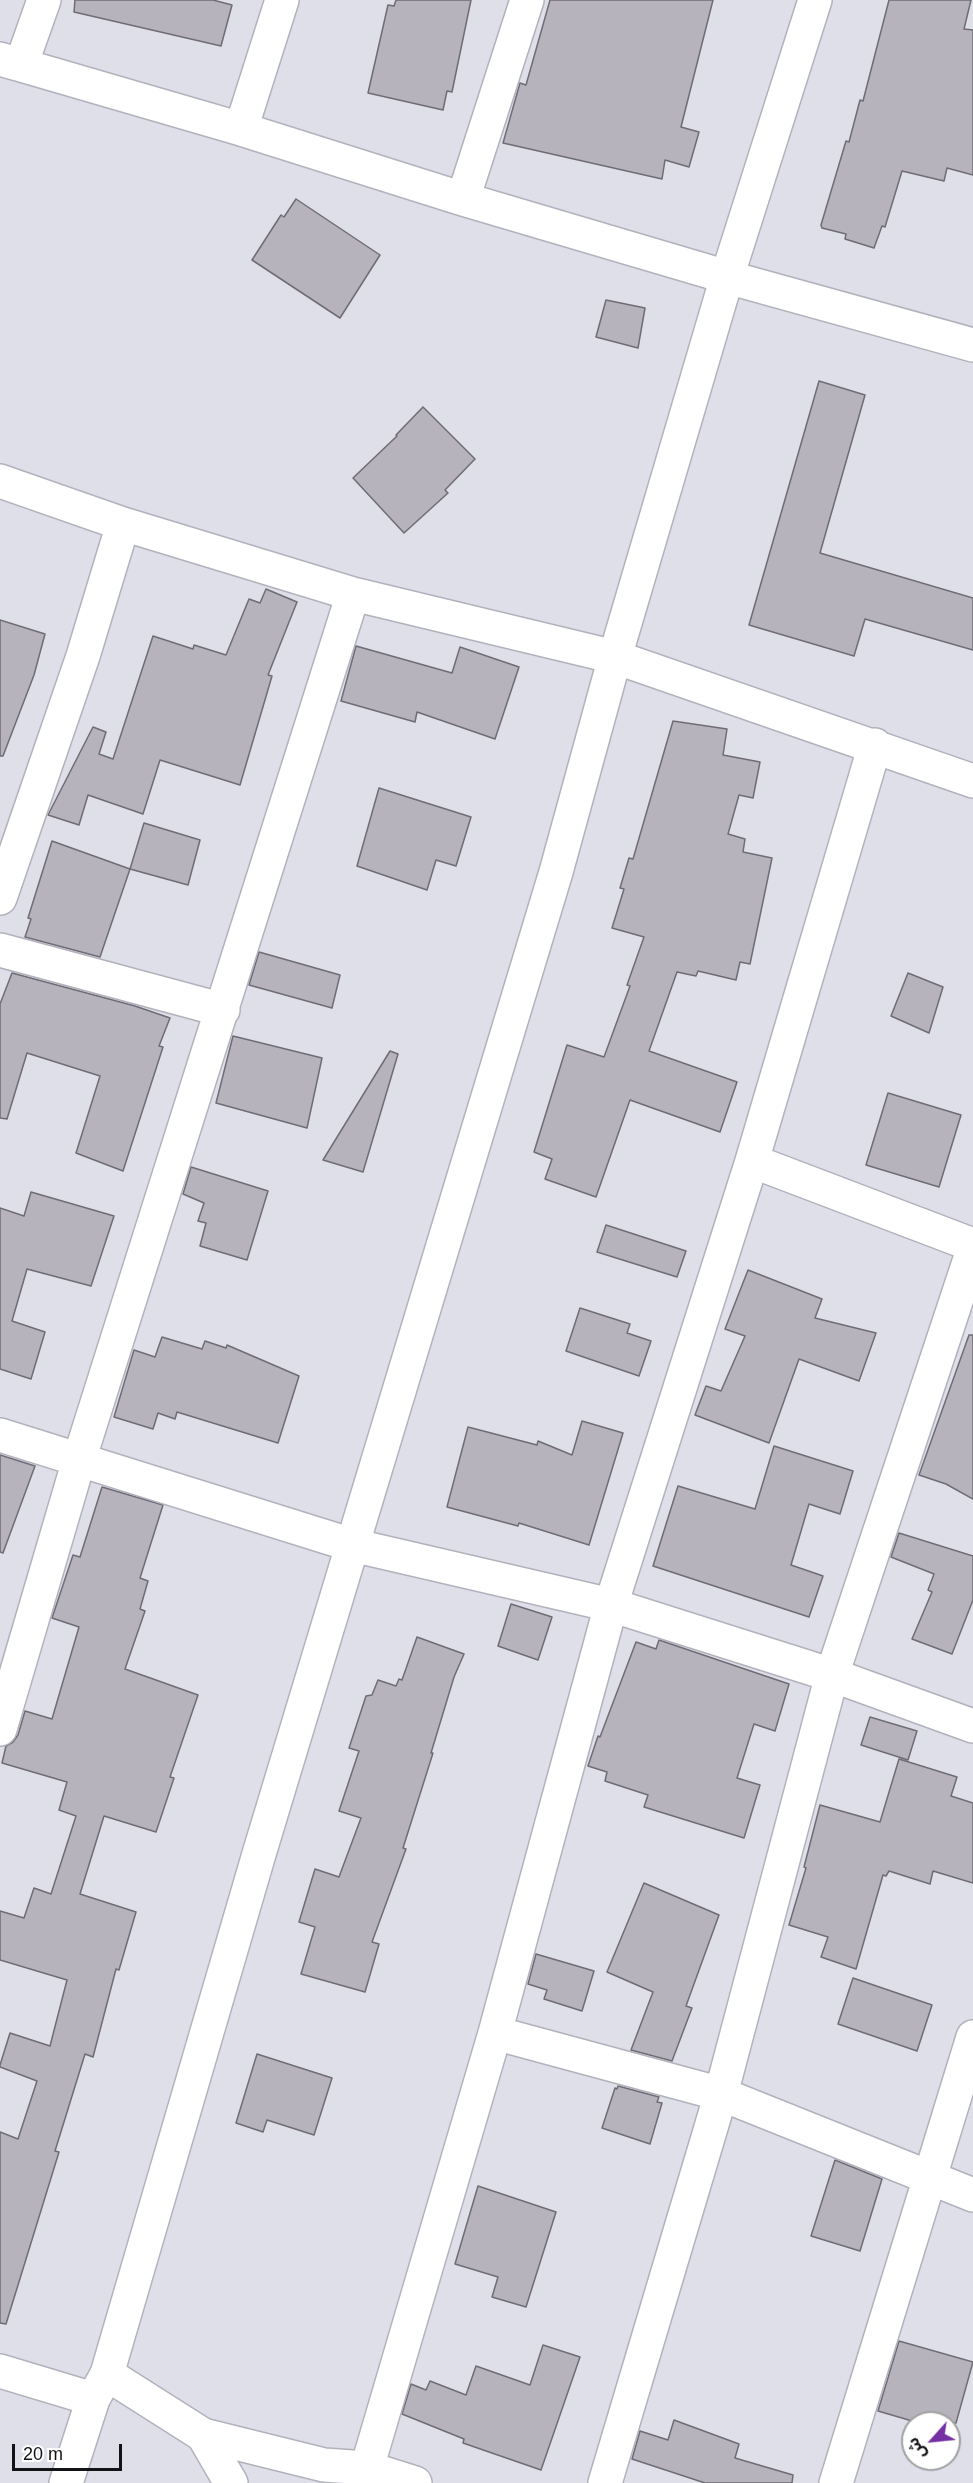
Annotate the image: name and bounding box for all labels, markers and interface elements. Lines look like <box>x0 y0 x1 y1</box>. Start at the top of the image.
north arrow <box>901 2411 961 2471</box>
scale bar <box>15 2432 124 2470</box>
text: ش <box>904 2435 929 2462</box>
text: 20 m <box>23 2444 63 2464</box>

